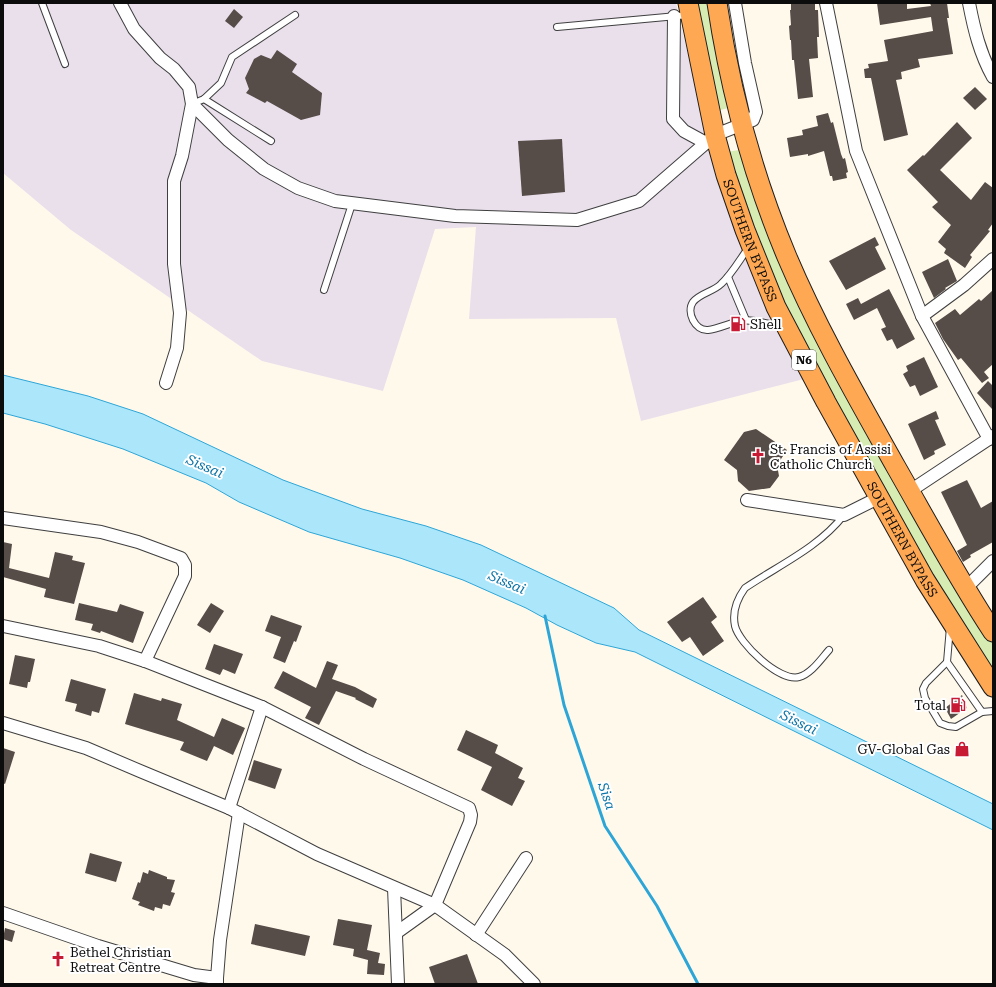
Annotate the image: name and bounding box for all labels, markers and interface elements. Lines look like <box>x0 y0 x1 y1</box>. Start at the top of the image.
street label: SOUTHERN BYPASS <box>720 177 780 304</box>
fuel station icon: Shell <box>729 315 747 333</box>
place label: Shell <box>750 317 782 332</box>
road number: N6 <box>792 350 816 370</box>
place label: St. Francis of Assisi Catholic Church <box>770 442 891 472</box>
church icon: St. Francis of Assisi Catholic Church <box>749 447 767 465</box>
water label: Sissai <box>183 451 226 481</box>
street label: SOUTHERN BYPASS <box>864 479 941 600</box>
water label: Sissai <box>485 567 528 597</box>
fuel station icon: Total <box>949 696 967 714</box>
place label: Total <box>914 698 946 713</box>
water label: Sissai <box>777 706 820 738</box>
shop icon: GV-Global Gas <box>953 740 971 758</box>
place label: GV-Global Gas <box>857 742 950 757</box>
water label: Sisa <box>595 779 619 812</box>
place label: Bethel Christian Retreat Centre <box>70 945 172 975</box>
church icon: Bethel Christian Retreat Centre <box>49 950 67 968</box>

